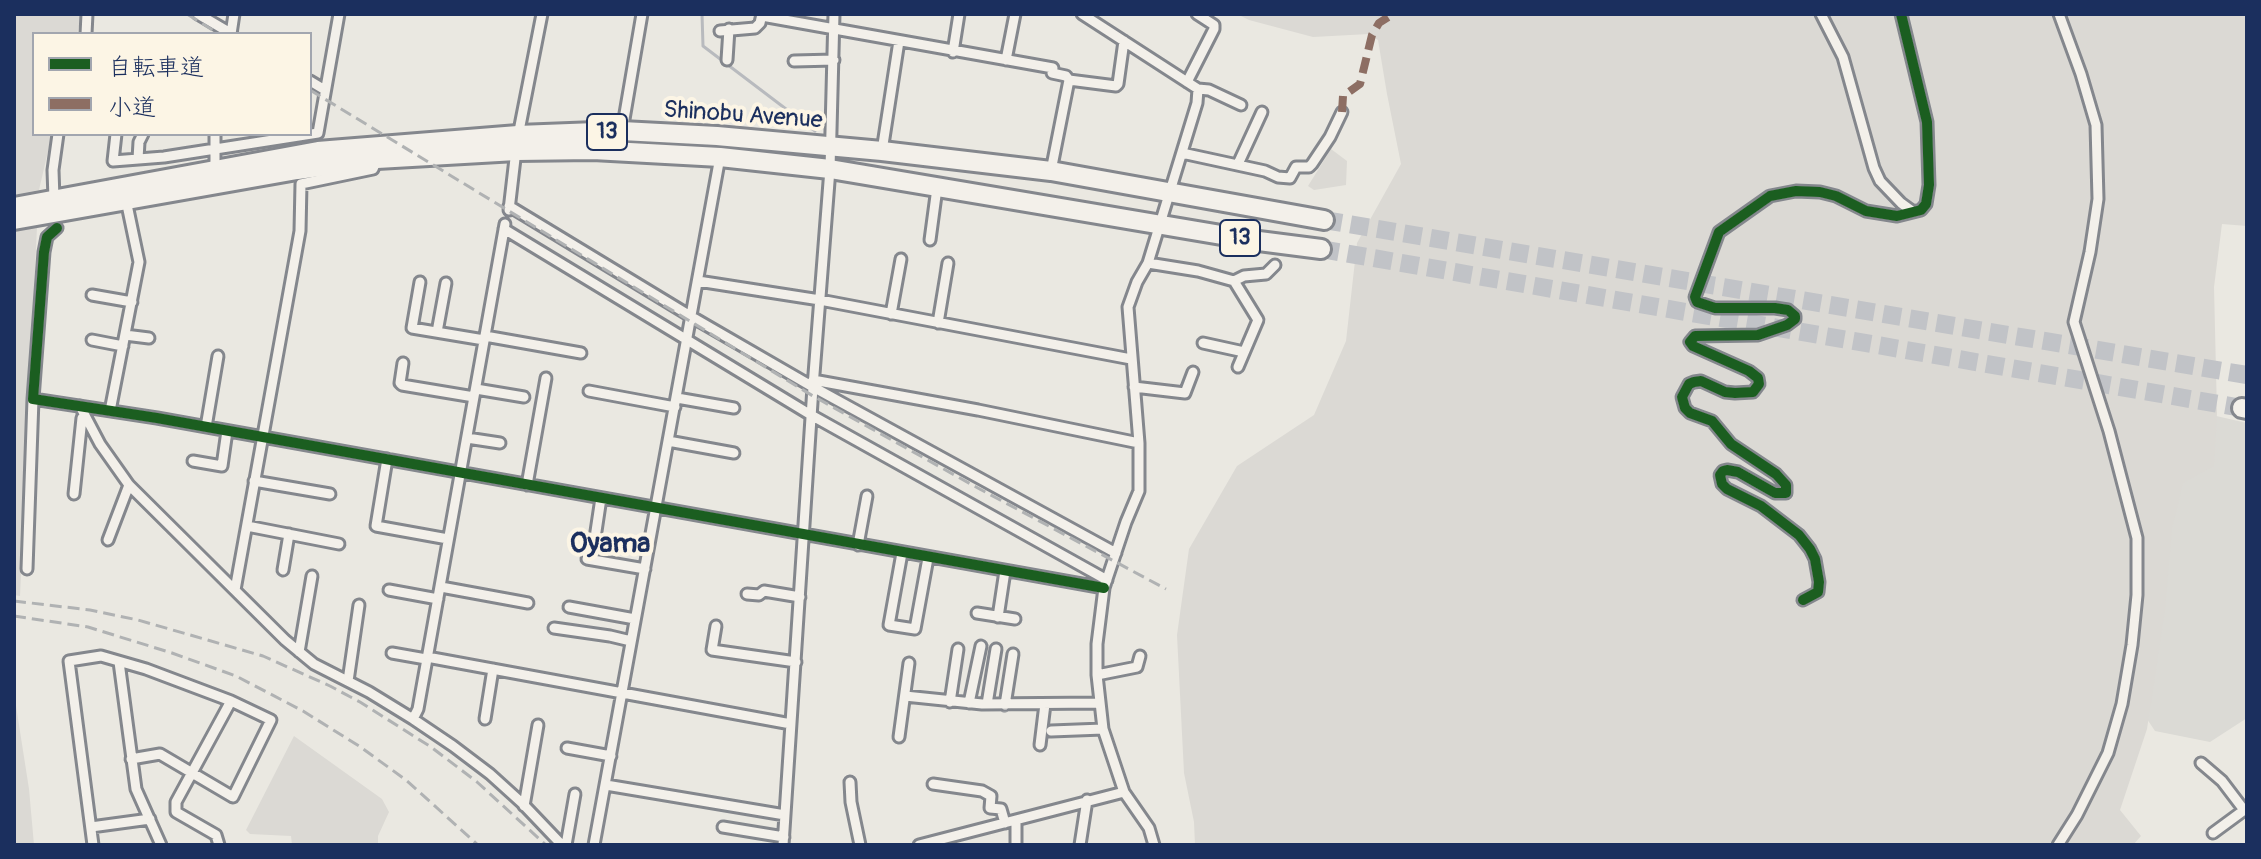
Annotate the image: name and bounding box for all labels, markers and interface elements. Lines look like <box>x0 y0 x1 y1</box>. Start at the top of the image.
legend <box>32 32 312 136</box>
text: 自転車道 <box>108 53 204 82</box>
text: 小道 <box>108 93 156 122</box>
street label: Shinobu Avenue <box>663 96 823 136</box>
road number: 13 <box>587 114 627 150</box>
road number: 13 <box>1220 220 1260 256</box>
district label: Oyama <box>570 528 650 562</box>

